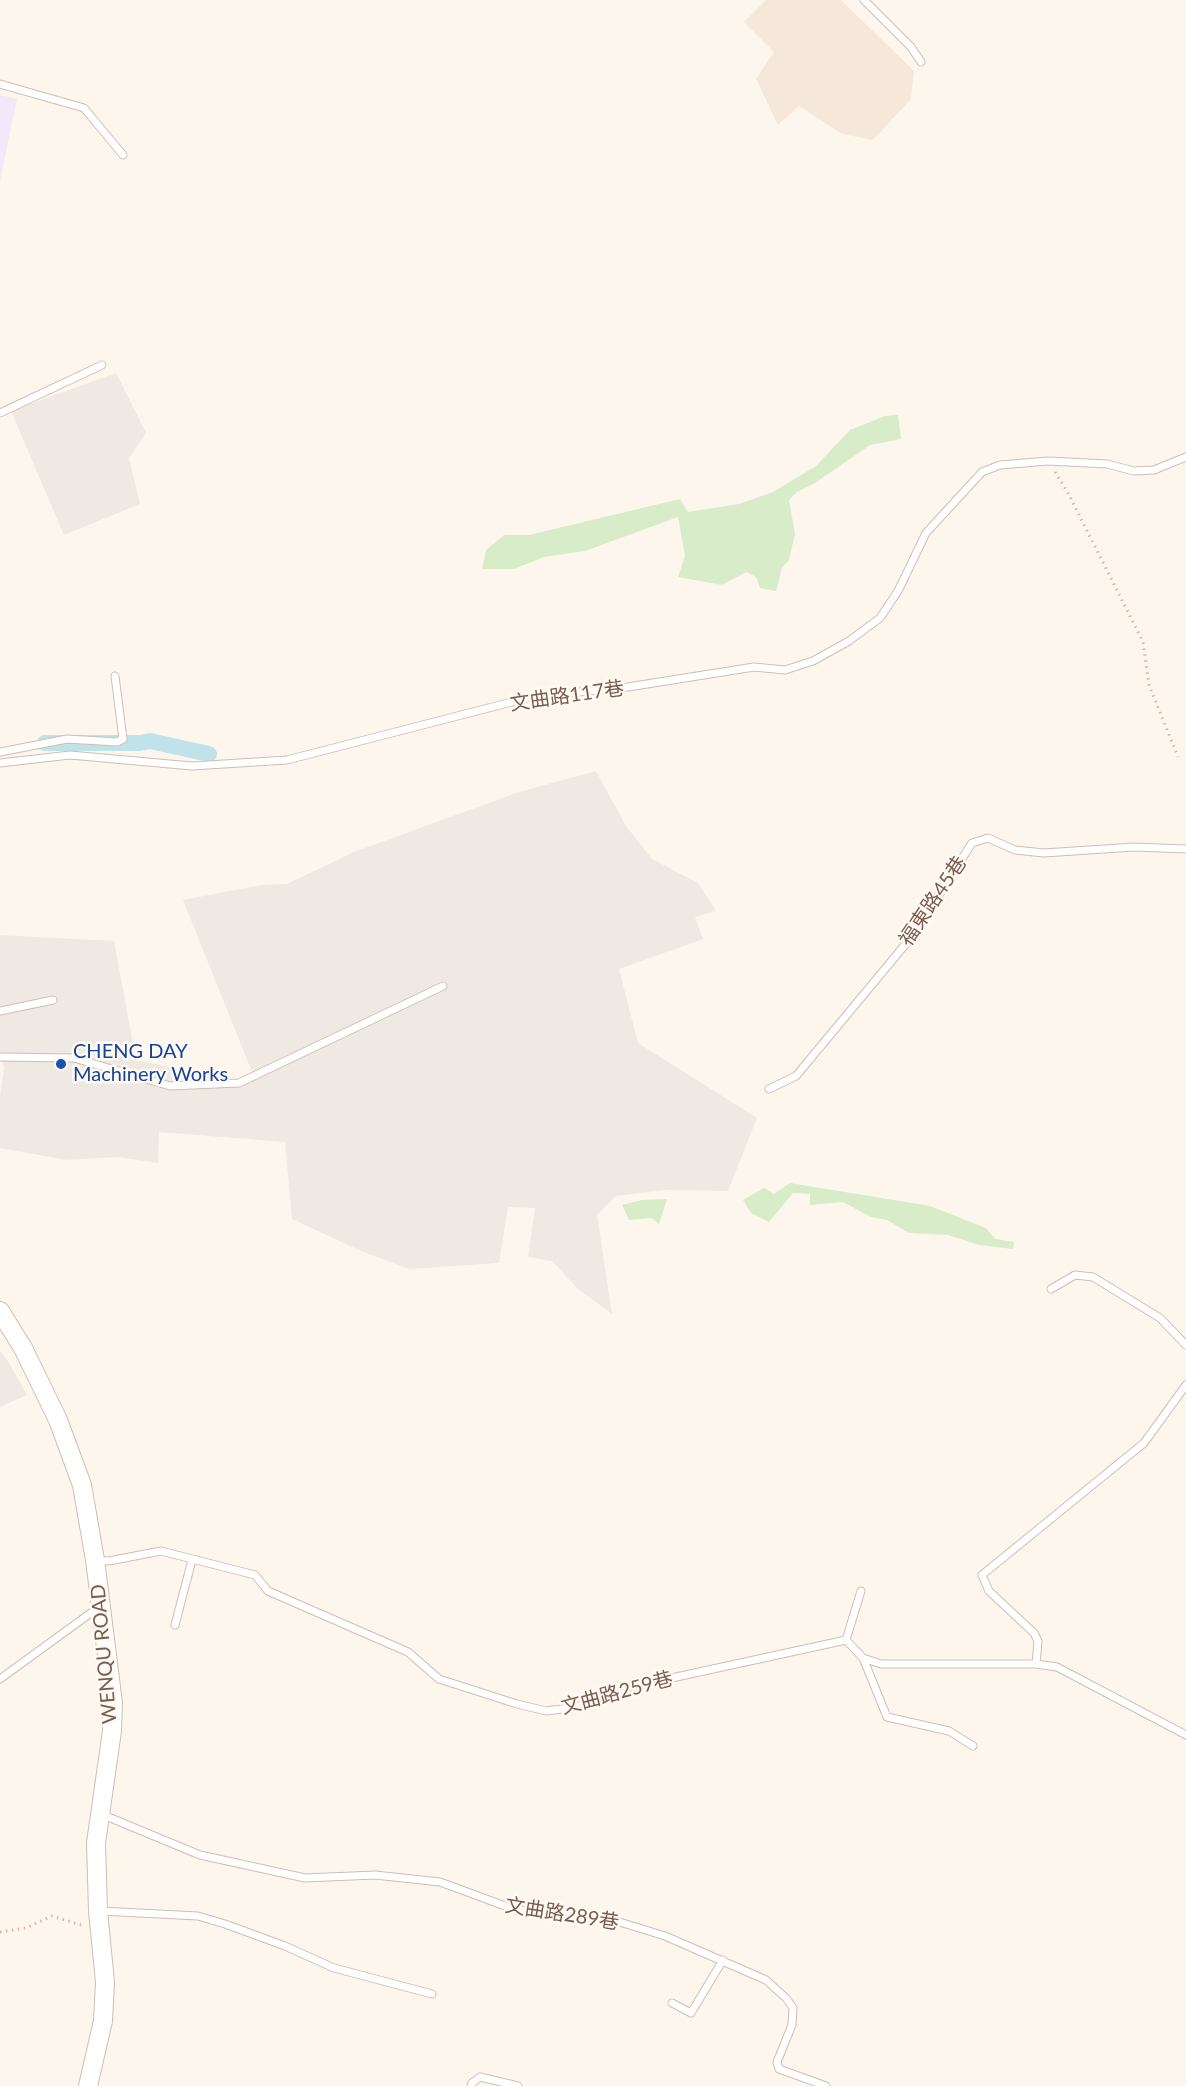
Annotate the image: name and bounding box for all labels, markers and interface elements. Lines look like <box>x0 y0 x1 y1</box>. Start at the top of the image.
street label: 文曲路117巷 <box>508 676 626 716</box>
street label: 福東路45巷 <box>894 852 972 950</box>
place label: CHENG DAY Machinery Works <box>73 1040 228 1087</box>
marker: CHENG DAY Machinery Works <box>54 1057 68 1071</box>
street label: WENQU ROAD <box>86 1583 122 1725</box>
street label: 文曲路259巷 <box>558 1667 676 1719</box>
street label: 文曲路289巷 <box>503 1893 621 1935</box>

